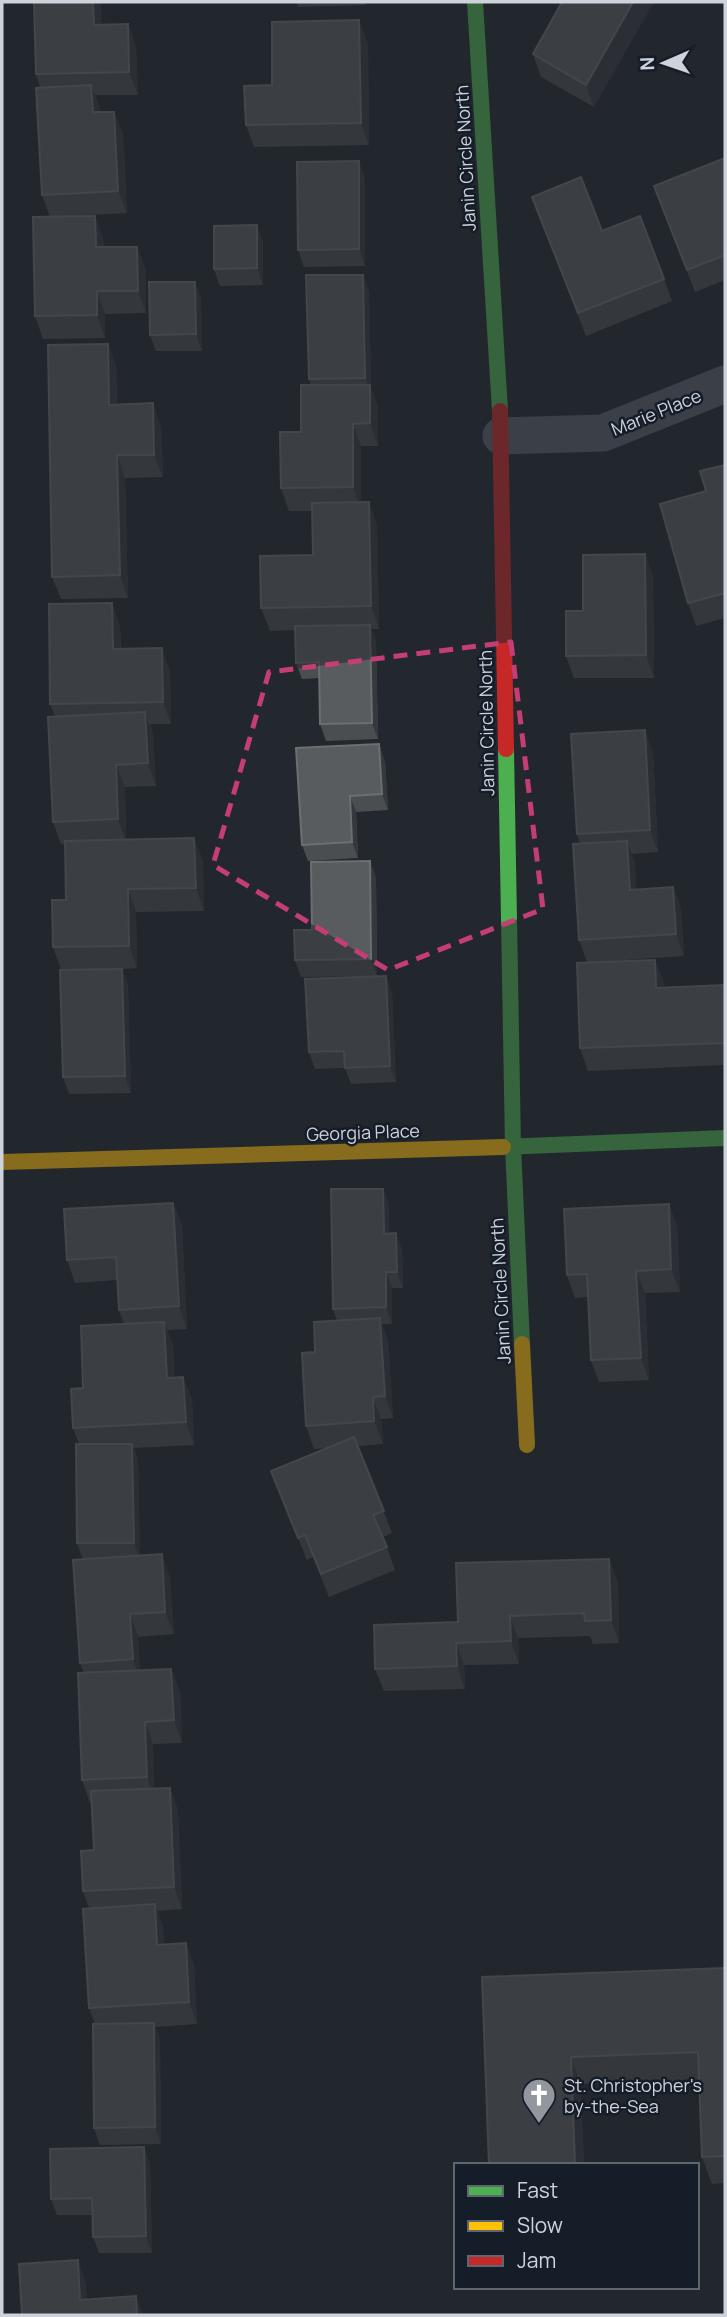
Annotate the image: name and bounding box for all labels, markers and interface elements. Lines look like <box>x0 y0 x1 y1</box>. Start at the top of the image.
north arrow <box>629 28 699 98</box>
text: N <box>634 56 660 71</box>
street label: Janin Circle North <box>449 84 481 232</box>
street label: Marie Place <box>607 383 705 441</box>
street label: Janin Circle North <box>473 650 499 796</box>
street label: Georgia Place <box>306 1118 420 1146</box>
street label: Janin Circle North <box>484 1217 516 1365</box>
place label: St. Christopher's by-the-Sea <box>564 2073 702 2118</box>
church icon: St. Christopher's by-the-Sea <box>520 2076 558 2125</box>
legend <box>454 2163 699 2289</box>
text: Fast <box>517 2176 558 2204</box>
text: Slow <box>517 2211 563 2239</box>
text: Jam <box>517 2246 556 2274</box>

